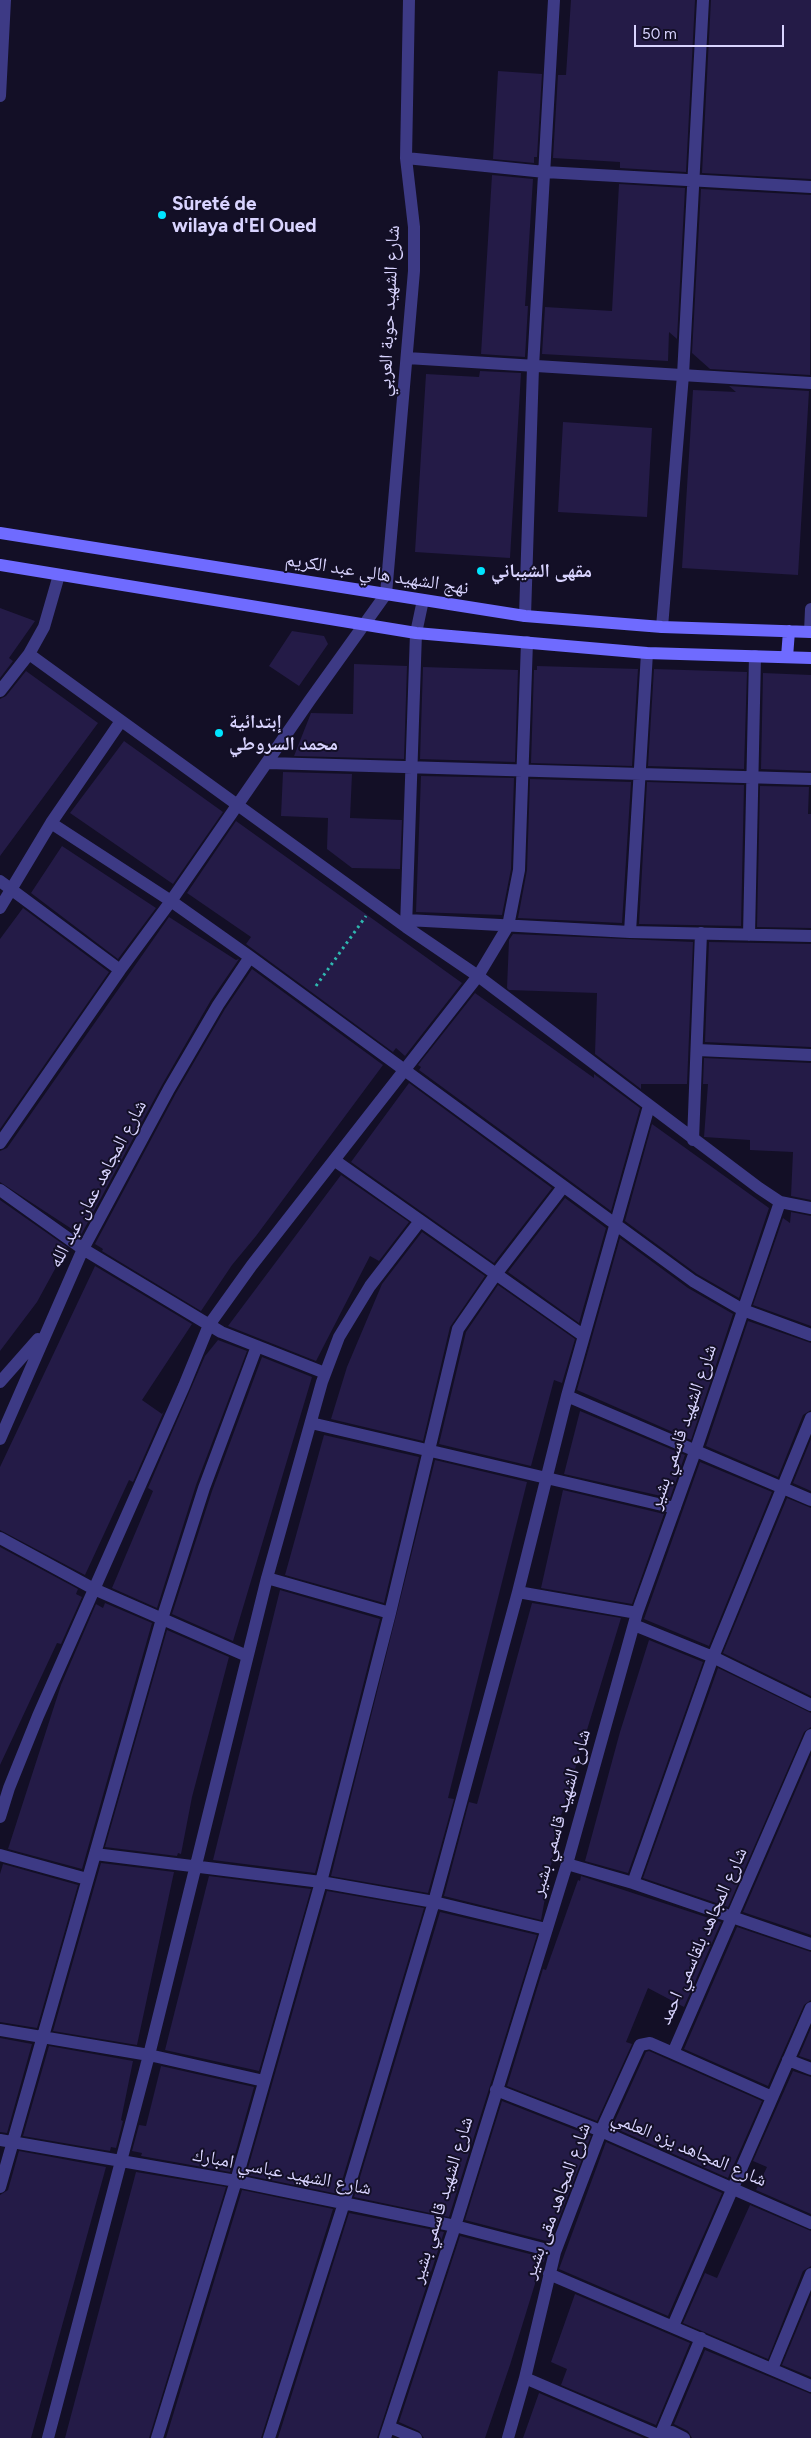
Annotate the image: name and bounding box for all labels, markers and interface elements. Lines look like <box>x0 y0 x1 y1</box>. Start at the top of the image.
scale bar <box>636 15 786 47</box>
text: 50 m <box>642 25 677 43</box>
place label: Sûreté de wilaya d'El Oued <box>172 193 317 237</box>
marker: Sûreté de wilaya d'El Oued <box>156 209 168 221</box>
street label: شارع الشهيد حوبة العربي <box>373 225 405 397</box>
street label: نهج الشهيد هالي عبد الكريم <box>284 548 470 600</box>
place label: مقهى الشيباني <box>491 560 592 582</box>
marker: مقهى الشيباني <box>475 565 487 577</box>
place label: إبتدائية محمد السروطي <box>229 711 338 755</box>
marker: إبتدائية محمد السروطي <box>213 727 225 739</box>
street label: شارع المجاهد عمان عبد الله <box>44 1096 152 1272</box>
street label: شارع الشهيد قاسمي بشير <box>644 1342 722 1512</box>
street label: شارع الشهيد قاسمي بشير <box>526 1727 596 1899</box>
street label: شارع المجاهد بلقاسمي احمد <box>654 1844 752 2028</box>
street label: شارع المجاهد يزه العلمي <box>608 2106 770 2192</box>
street label: شارع الشهيد قاسمي بشير <box>406 2114 478 2286</box>
street label: شارع المجاهد مقى بشير <box>518 2120 596 2282</box>
street label: شارع الشهيد عباسي امبارك <box>191 2144 373 2200</box>

